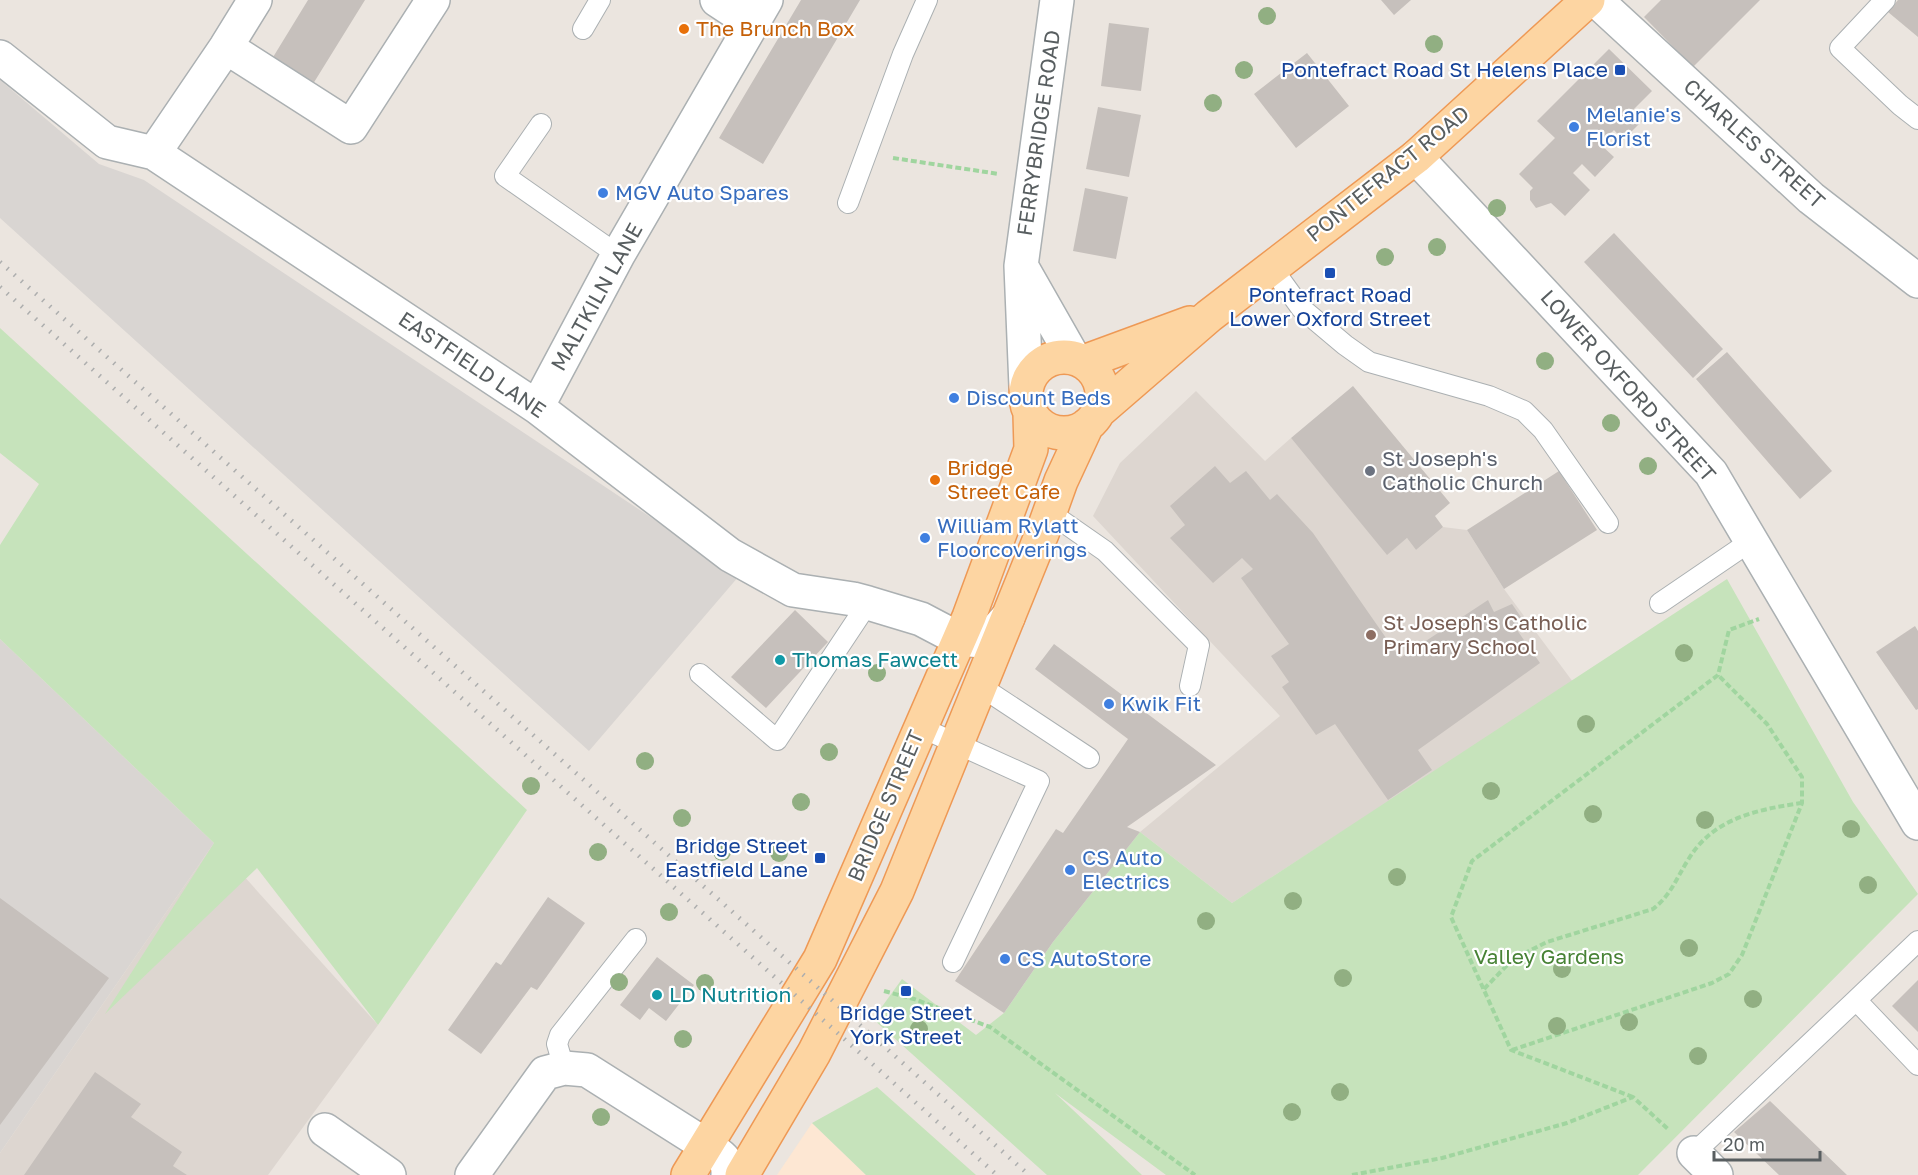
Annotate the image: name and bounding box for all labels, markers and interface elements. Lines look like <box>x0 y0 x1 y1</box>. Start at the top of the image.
place label: The Brunch Box <box>696 15 855 41</box>
marker: The Brunch Box <box>677 22 691 36</box>
street label: FERRYBRIDGE ROAD <box>1011 28 1065 237</box>
place label: Pontefract Road St Helens Place <box>1281 56 1608 82</box>
marker: Pontefract Road St Helens Place <box>1613 63 1627 77</box>
street label: CHARLES STREET <box>1679 73 1831 214</box>
street label: PONTEFRACT ROAD <box>1301 100 1474 247</box>
place label: Melanie's Florist <box>1586 101 1681 151</box>
marker: Melanie's Florist <box>1567 120 1581 134</box>
place label: MGV Auto Spares <box>615 179 789 205</box>
marker: MGV Auto Spares <box>596 186 610 200</box>
street label: MALTKILN LANE <box>545 218 648 375</box>
marker: Pontefract Road Lower Oxford Street <box>1323 266 1337 280</box>
place label: Pontefract Road Lower Oxford Street <box>1229 281 1431 331</box>
street label: LOWER OXFORD STREET <box>1536 284 1722 487</box>
street label: EASTFIELD LANE <box>394 305 551 423</box>
place label: Discount Beds <box>966 384 1111 410</box>
marker: Discount Beds <box>947 391 961 405</box>
place label: St Joseph's Catholic Church <box>1382 445 1543 495</box>
place label: Bridge Street Cafe <box>947 454 1060 504</box>
marker: St Joseph's Catholic Church <box>1363 464 1377 478</box>
marker: Bridge Street Cafe <box>928 473 942 487</box>
place label: William Rylatt Floorcoverings <box>937 512 1087 562</box>
marker: William Rylatt Floorcoverings <box>918 531 932 545</box>
place label: St Joseph's Catholic Primary School <box>1383 609 1588 659</box>
marker: St Joseph's Catholic Primary School <box>1364 628 1378 642</box>
place label: Thomas Fawcett <box>792 646 958 672</box>
marker: Thomas Fawcett <box>773 653 787 667</box>
place label: Kwik Fit <box>1121 690 1201 716</box>
marker: Kwik Fit <box>1102 697 1116 711</box>
street label: BRIDGE STREET <box>841 726 929 885</box>
place label: Bridge Street Eastfield Lane <box>665 832 808 882</box>
place label: CS Auto Electrics <box>1082 844 1170 894</box>
marker: Bridge Street Eastfield Lane <box>813 851 827 865</box>
marker: CS Auto Electrics <box>1063 863 1077 877</box>
park label: Valley Gardens <box>1474 943 1624 969</box>
place label: CS AutoStore <box>1017 945 1152 971</box>
marker: CS AutoStore <box>998 952 1012 966</box>
place label: LD Nutrition <box>669 981 791 1007</box>
marker: Bridge Street York Street <box>899 984 913 998</box>
marker: LD Nutrition <box>650 988 664 1002</box>
place label: Bridge Street York Street <box>839 999 973 1049</box>
scale bar <box>1714 1124 1820 1162</box>
text: 20 m <box>1723 1133 1765 1155</box>

